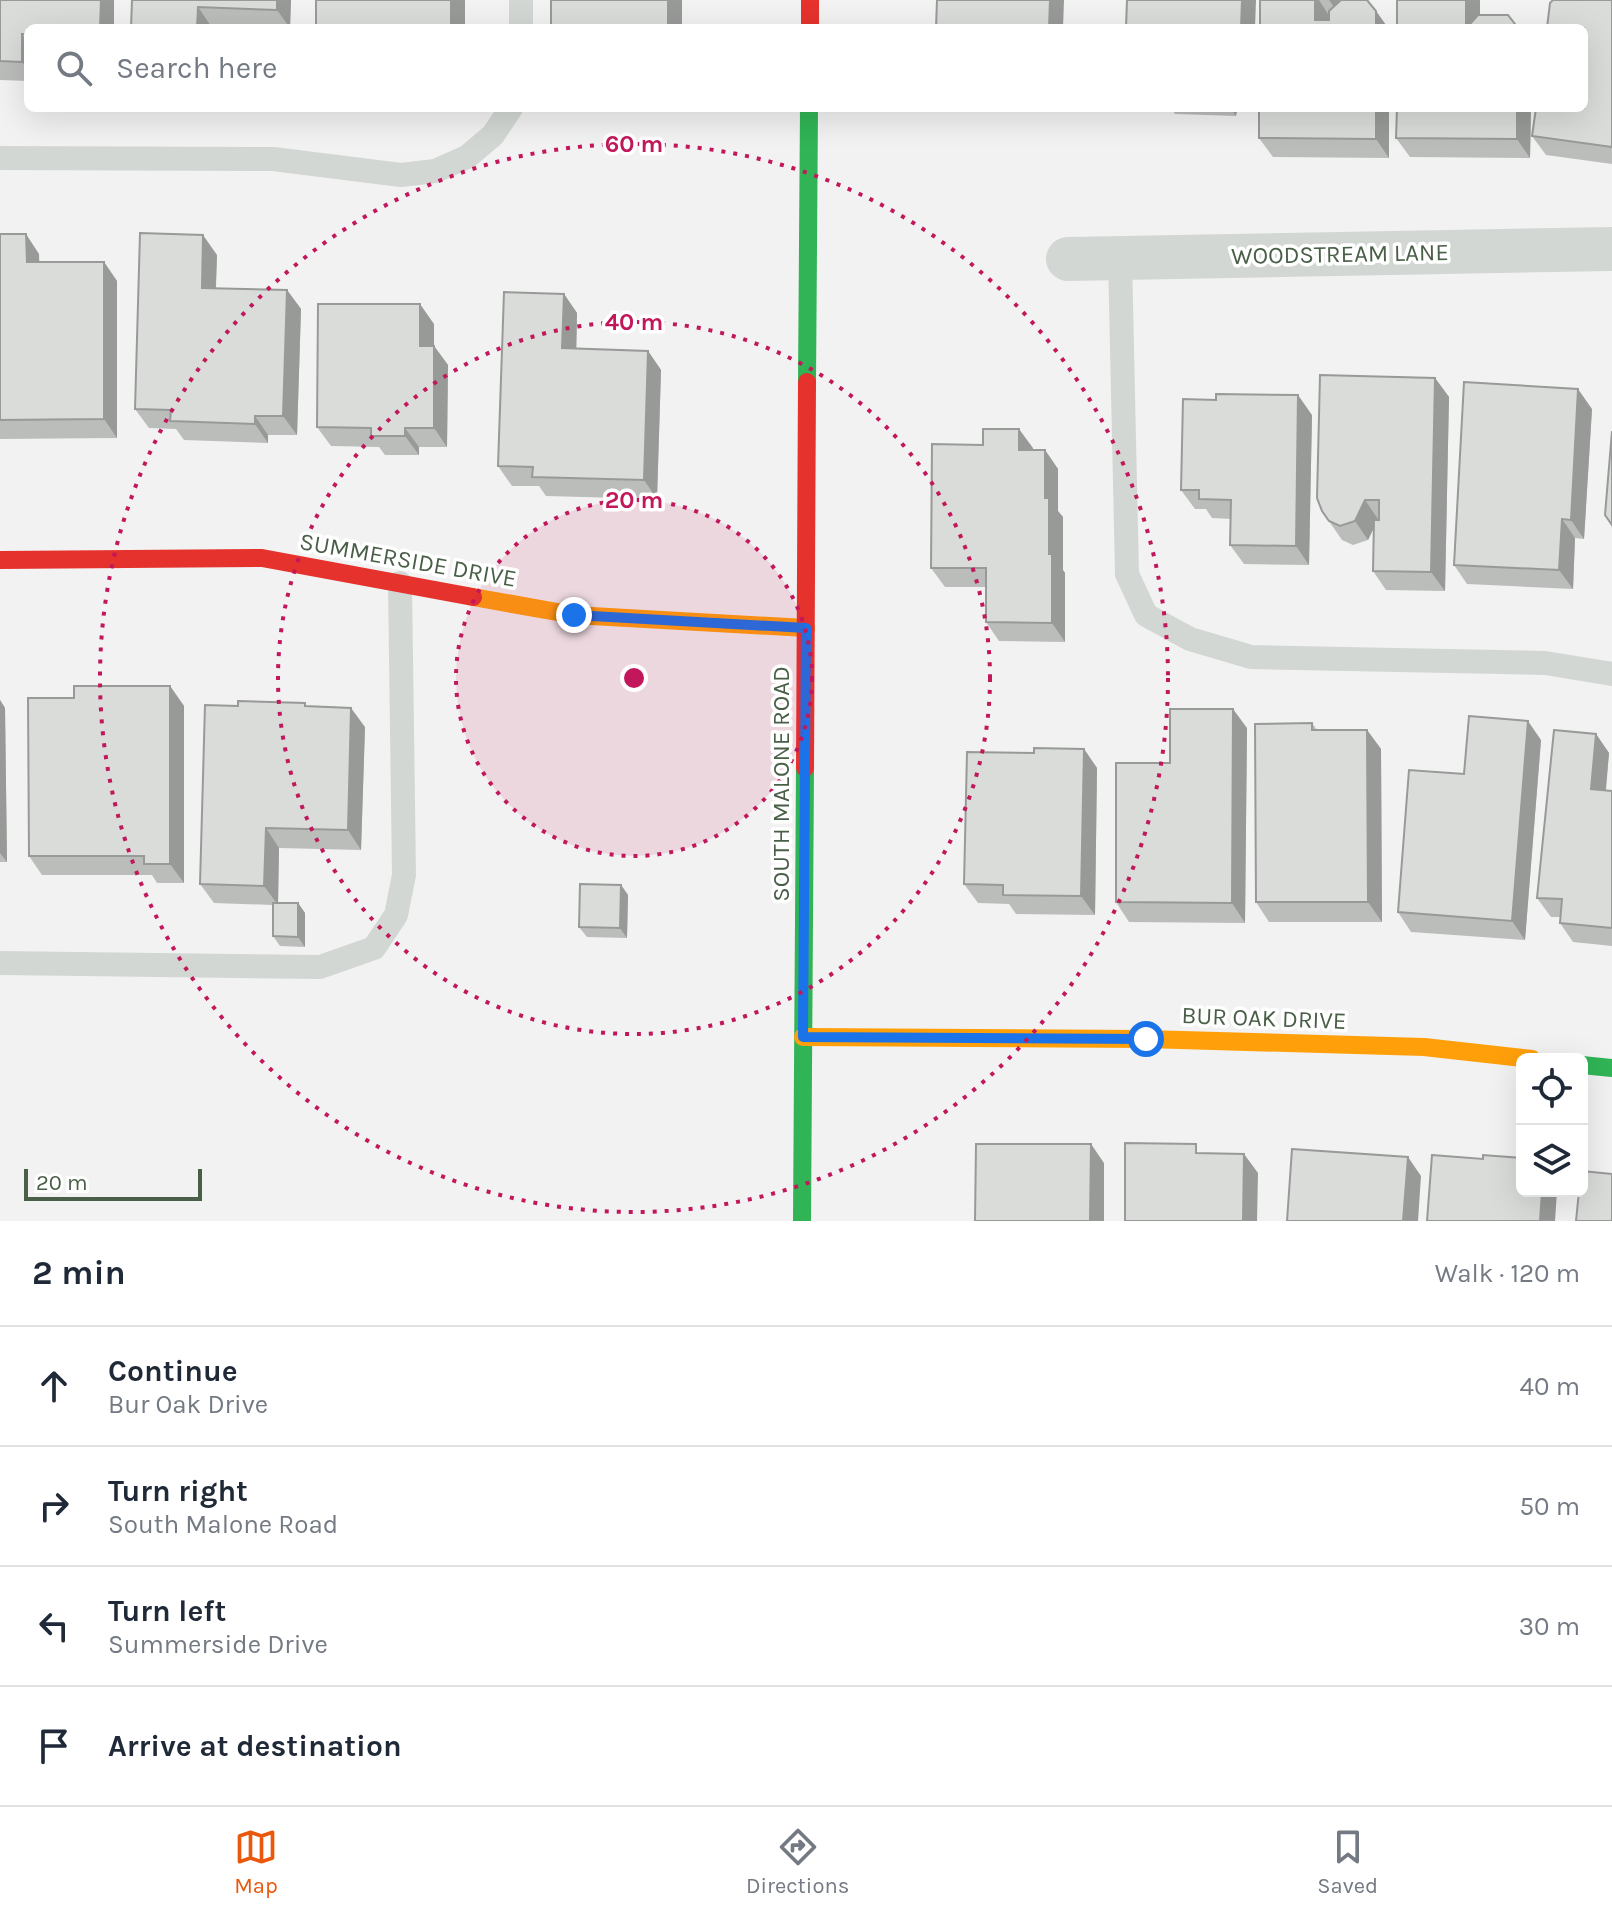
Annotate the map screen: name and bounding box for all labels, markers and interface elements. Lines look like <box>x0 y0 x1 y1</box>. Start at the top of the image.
search box <box>24 24 1588 112</box>
icon: search <box>52 46 96 90</box>
text: Search here <box>116 50 277 86</box>
text: 60 m <box>605 130 663 158</box>
street label: WOODSTREAM LANE <box>1231 238 1449 270</box>
text: 40 m <box>605 308 663 336</box>
text: 20 m <box>605 486 663 514</box>
street label: SUMMERSIDE DRIVE <box>297 527 519 593</box>
route end <box>556 597 592 633</box>
centre of rings <box>620 664 648 692</box>
street label: SOUTH MALONE ROAD <box>767 666 795 902</box>
street label: BUR OAK DRIVE <box>1181 1001 1347 1035</box>
route start <box>1128 1021 1164 1057</box>
map controls <box>1516 1053 1588 1197</box>
button: locate <box>1516 1053 1588 1125</box>
button: layers <box>1516 1125 1588 1197</box>
scale bar <box>24 1165 202 1201</box>
text: 20 m <box>36 1170 88 1196</box>
text: 2 min <box>32 1253 126 1293</box>
text: Walk · 120 m <box>1435 1258 1580 1289</box>
text: Continue <box>108 1353 238 1389</box>
icon: ahead <box>32 1364 76 1408</box>
text: 40 m <box>1520 1371 1580 1402</box>
text: Bur Oak Drive <box>108 1389 268 1420</box>
text: Turn right <box>108 1473 248 1509</box>
icon: right <box>32 1484 76 1528</box>
text: 50 m <box>1519 1491 1580 1522</box>
text: South Malone Road <box>108 1509 338 1540</box>
text: Turn left <box>108 1593 226 1629</box>
icon: left <box>32 1604 76 1648</box>
text: 30 m <box>1519 1611 1580 1642</box>
text: Summerside Drive <box>108 1629 328 1660</box>
icon: arrive <box>32 1724 76 1768</box>
text: Arrive at destination <box>108 1728 402 1764</box>
tab: Map <box>234 1825 278 1899</box>
tab: Directions <box>746 1825 849 1899</box>
tab: Saved <box>1317 1825 1378 1899</box>

